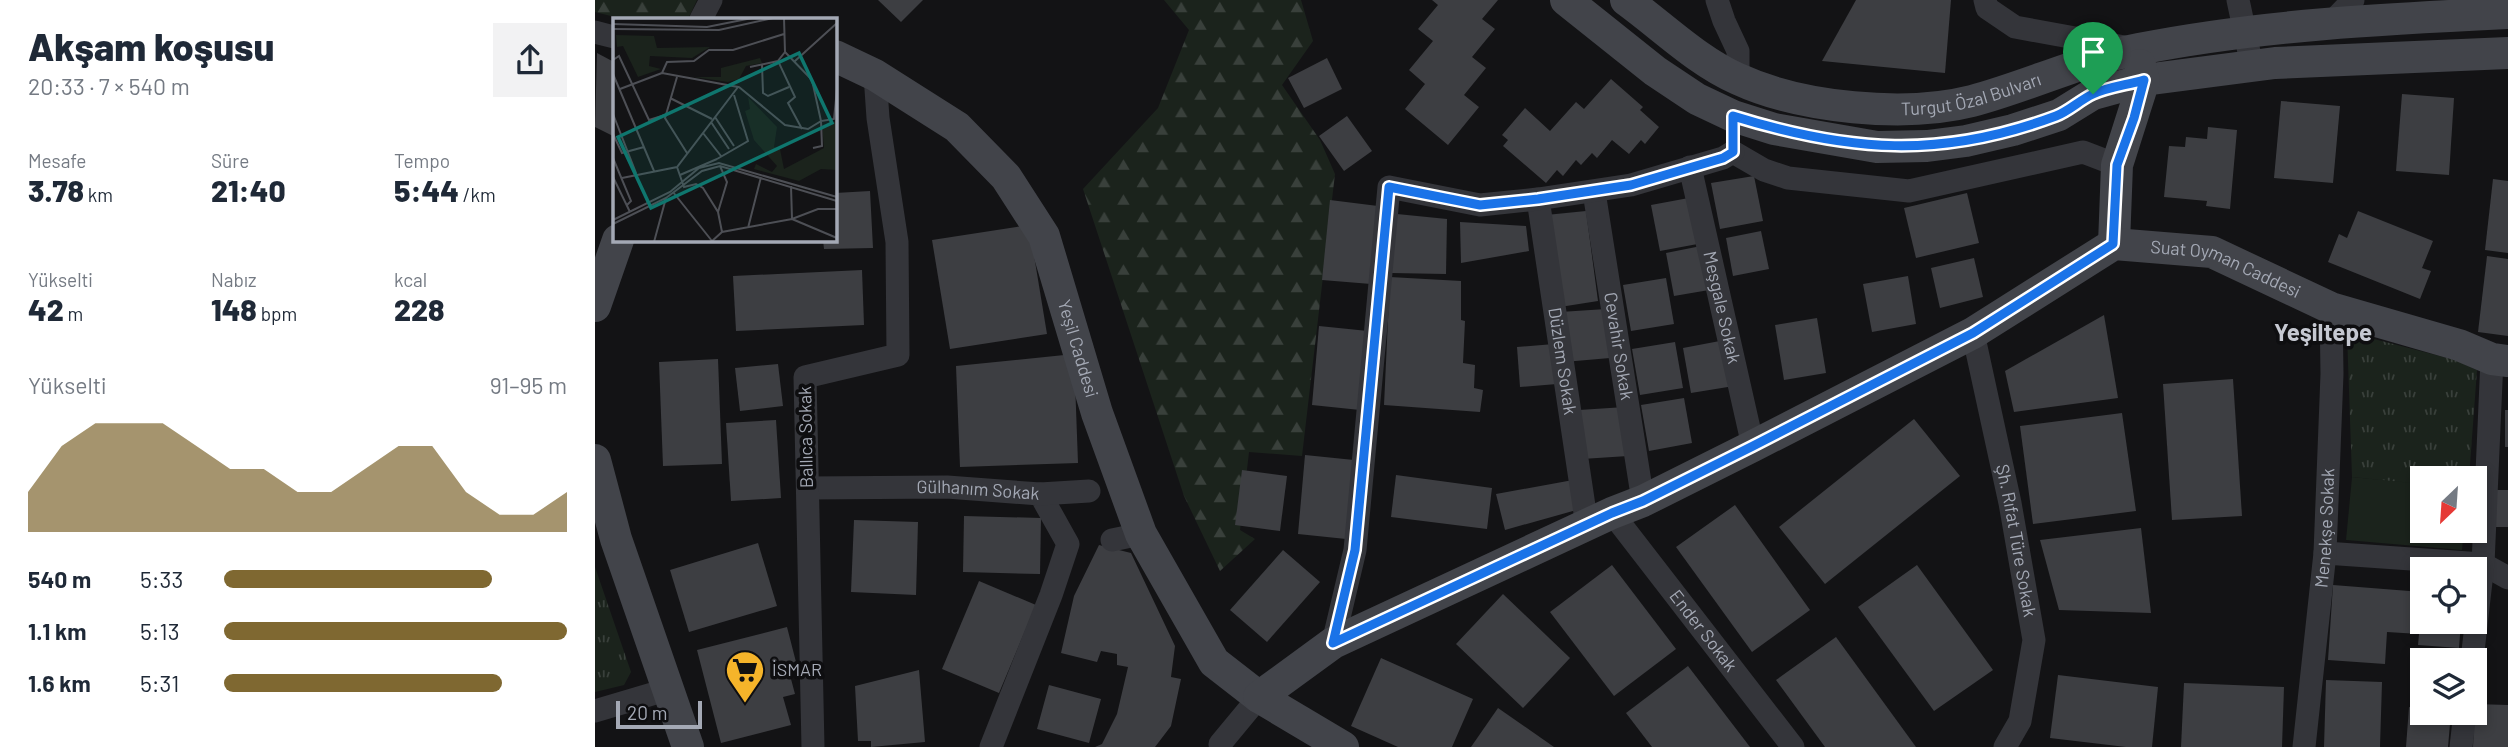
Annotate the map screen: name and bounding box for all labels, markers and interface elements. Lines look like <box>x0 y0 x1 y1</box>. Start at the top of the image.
inset map <box>613 18 837 242</box>
pin <box>2063 22 2123 94</box>
text: Akşam koşusu <box>28 23 274 69</box>
button: share <box>493 23 567 97</box>
icon: arrive <box>2074 33 2112 71</box>
street label: Turgut Özal Bulvarı <box>1901 67 2044 119</box>
text: 20:33 · 7 × 540 m <box>28 72 190 100</box>
text: Mesafe <box>28 149 86 172</box>
text: Süre <box>211 149 249 172</box>
text: Tempo <box>394 149 450 172</box>
text: 3.78 <box>28 172 84 208</box>
text: 21:40 <box>211 172 286 208</box>
text: 5:44 <box>394 172 459 208</box>
text: km <box>84 183 113 206</box>
text: /km <box>459 183 496 206</box>
street label: Suat Oyman Caddesi <box>2150 235 2304 302</box>
street label: Meşgale Sokak <box>1699 249 1746 366</box>
text: Yükselti <box>28 268 93 291</box>
text: Nabız <box>211 268 256 291</box>
text: kcal <box>394 268 427 291</box>
street label: Cevahir Sokak <box>1600 290 1639 401</box>
text: 42 <box>28 291 64 327</box>
text: 148 <box>211 291 257 327</box>
text: 228 <box>394 291 445 327</box>
street label: Yeşil Caddesi <box>1054 297 1104 399</box>
text: m <box>64 302 83 325</box>
text: bpm <box>257 302 297 325</box>
street label: Düzlem Sokak <box>1544 306 1582 416</box>
district label: Yeşiltepe <box>2274 317 2372 346</box>
text: Yükselti <box>28 371 106 399</box>
text: 91–95 m <box>490 371 567 399</box>
street label: Ballıca Sokak <box>793 386 817 488</box>
street label: Şh. Rıfat Türe Sokak <box>1992 462 2042 619</box>
north arrow <box>2410 466 2487 542</box>
map controls <box>2410 466 2487 725</box>
street label: Menekşe Sokak <box>2309 468 2338 589</box>
street label: Gülhanım Sokak <box>916 475 1040 504</box>
button: locate <box>2410 557 2487 634</box>
text: 540 m <box>28 565 91 593</box>
text: 5:33 <box>140 565 183 593</box>
street label: Ender Sokak <box>1665 585 1742 676</box>
text: 1.1 km <box>28 617 87 645</box>
text: 5:13 <box>140 617 180 645</box>
button: layers <box>2410 648 2487 725</box>
supermarket icon: İSMAR <box>724 649 766 704</box>
place label: İSMAR <box>772 658 822 680</box>
text: 1.6 km <box>28 669 91 697</box>
text: 5:31 <box>140 669 179 697</box>
scale bar <box>616 698 702 730</box>
text: 20 m <box>627 701 667 724</box>

